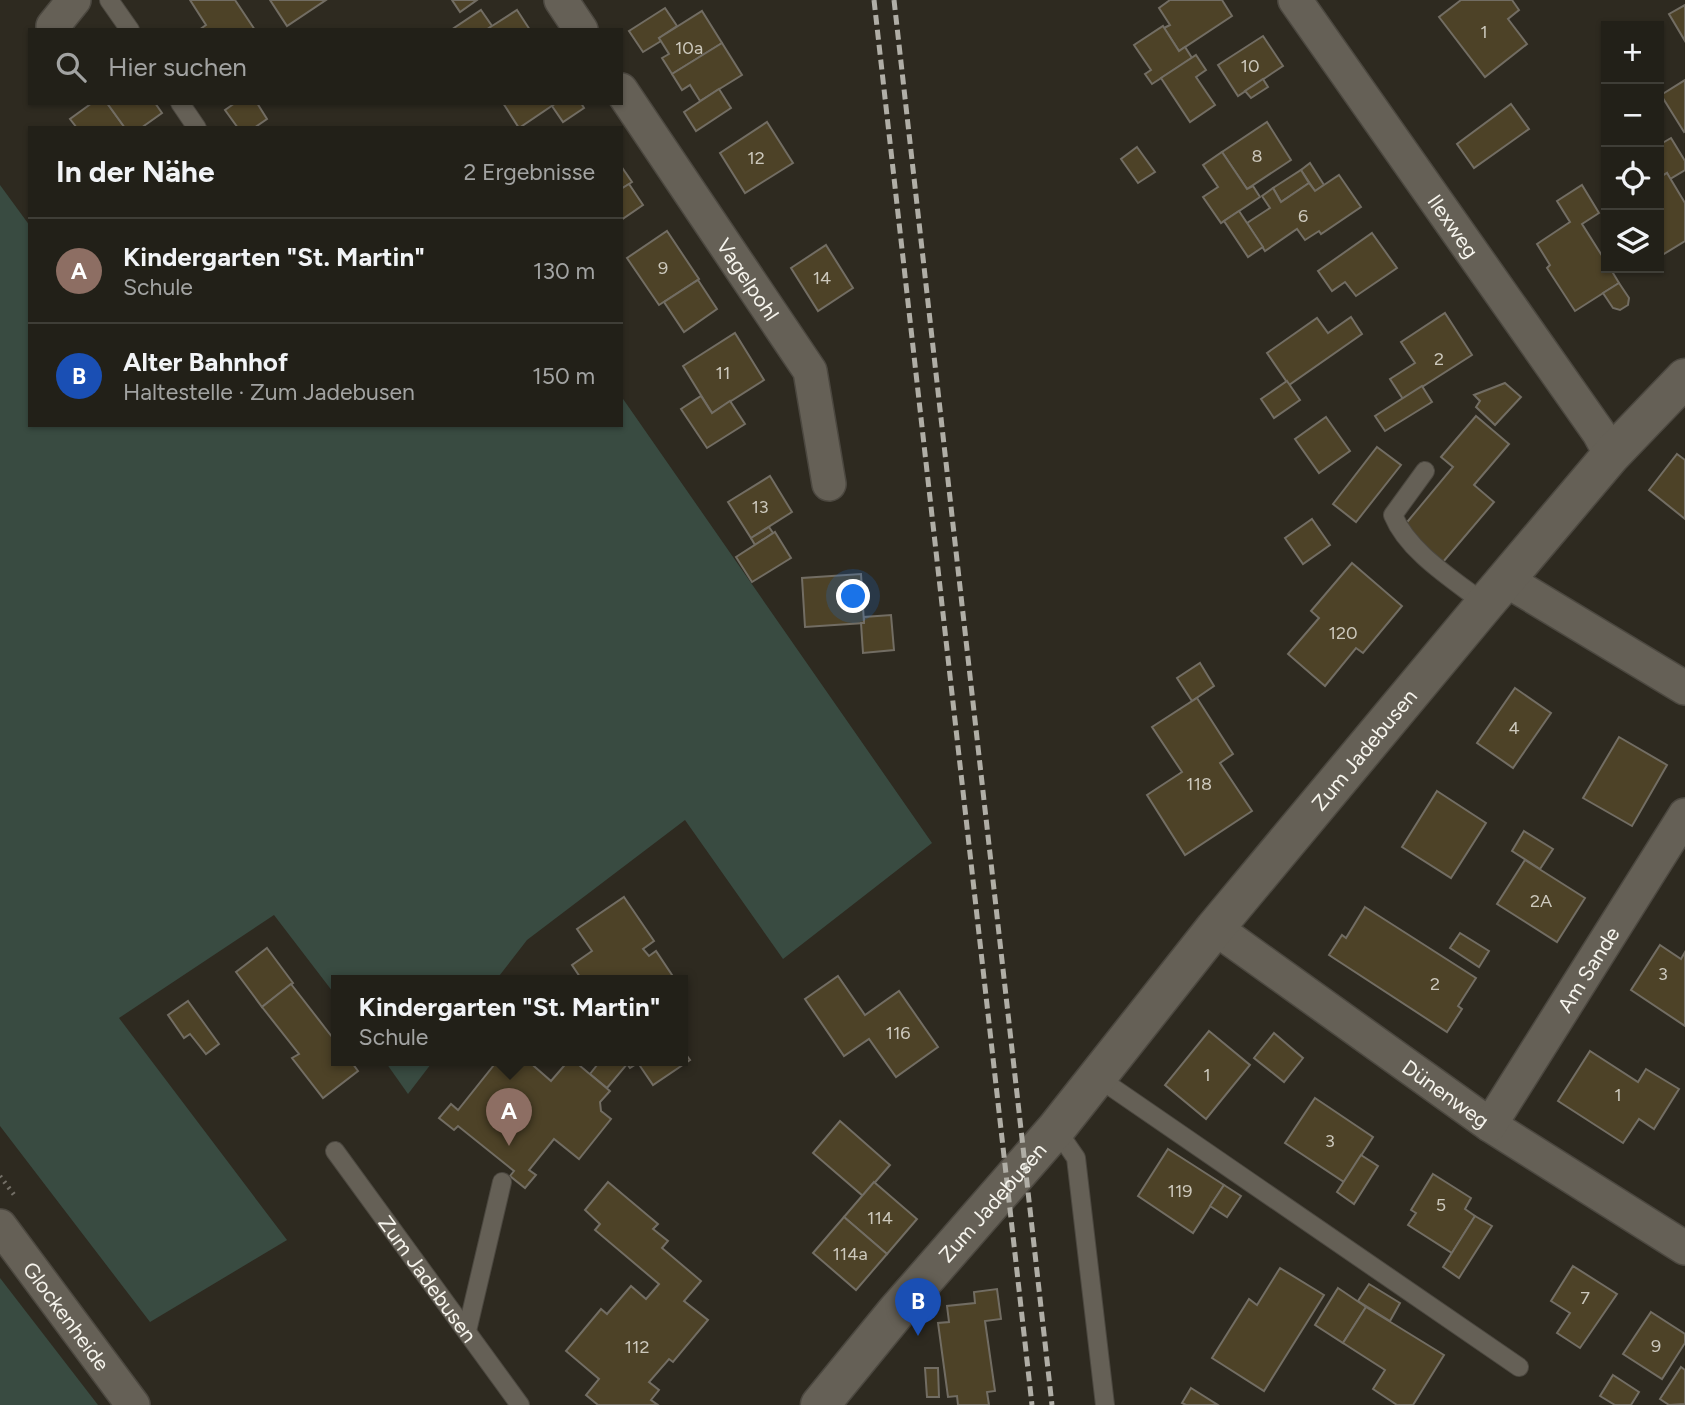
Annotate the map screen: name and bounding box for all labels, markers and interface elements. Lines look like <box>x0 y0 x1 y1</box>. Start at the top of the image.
house number: 1 <box>1480 21 1488 43</box>
map controls <box>1601 21 1664 273</box>
button: + <box>1601 21 1664 84</box>
search box <box>28 28 623 105</box>
house number: 10a <box>675 37 703 59</box>
icon: search <box>52 48 90 86</box>
text: Hier suchen <box>108 51 247 83</box>
house number: 10 <box>1241 55 1259 77</box>
button: − <box>1601 84 1664 147</box>
house number: 8 <box>1251 145 1263 167</box>
house number: 12 <box>747 147 765 169</box>
button: locate <box>1601 147 1664 210</box>
text: In der Nähe <box>56 153 215 190</box>
text: 2 Ergebnisse <box>463 158 595 186</box>
street label: Ilexweg <box>1423 189 1484 262</box>
house number: 6 <box>1298 205 1308 227</box>
button: layers <box>1601 210 1664 273</box>
street label: Vagelpohl <box>712 233 785 325</box>
text: Kindergarten "St. Martin" <box>123 241 425 273</box>
text: A <box>71 257 87 285</box>
text: 130 m <box>533 257 595 285</box>
house number: 9 <box>658 257 668 279</box>
house number: 14 <box>813 267 831 289</box>
text: Schule <box>123 273 193 301</box>
text: Alter Bahnhof <box>123 346 288 378</box>
house number: 2 <box>1434 348 1444 370</box>
text: B <box>72 362 86 390</box>
text: 150 m <box>532 362 595 390</box>
house number: 11 <box>716 362 730 384</box>
text: Haltestelle · Zum Jadebusen <box>123 378 415 406</box>
house number: 13 <box>751 496 769 518</box>
your location <box>836 579 870 613</box>
house number: 120 <box>1328 622 1358 644</box>
street label: Zum Jadebusen <box>1306 684 1422 815</box>
house number: 4 <box>1508 717 1520 739</box>
house number: 118 <box>1186 773 1212 795</box>
house number: 2A <box>1530 890 1552 912</box>
street label: Am Sande <box>1552 922 1624 1017</box>
house number: 3 <box>1658 963 1668 985</box>
house number: 2 <box>1430 973 1440 995</box>
popup <box>331 975 688 1066</box>
text: Kindergarten "St. Martin" <box>359 991 660 1023</box>
house number: 116 <box>885 1022 911 1044</box>
text: Schule <box>359 1023 428 1051</box>
street label: Dünenweg <box>1398 1054 1494 1133</box>
house number: 1 <box>1203 1064 1211 1086</box>
house number: 1 <box>1614 1084 1622 1106</box>
pin: A <box>486 1088 532 1146</box>
house number: 3 <box>1325 1130 1335 1152</box>
street label: Zum Jadebusen <box>933 1137 1051 1267</box>
house number: 119 <box>1167 1180 1193 1202</box>
house number: 5 <box>1436 1194 1446 1216</box>
house number: 114 <box>867 1207 893 1229</box>
street label: Zum Jadebusen <box>374 1210 482 1347</box>
house number: 114a <box>832 1243 868 1265</box>
street label: Glockenheide <box>18 1257 115 1375</box>
pin: B <box>895 1278 941 1336</box>
house number: 7 <box>1580 1287 1590 1309</box>
house number: 9 <box>1651 1335 1661 1357</box>
house number: 112 <box>625 1336 649 1358</box>

